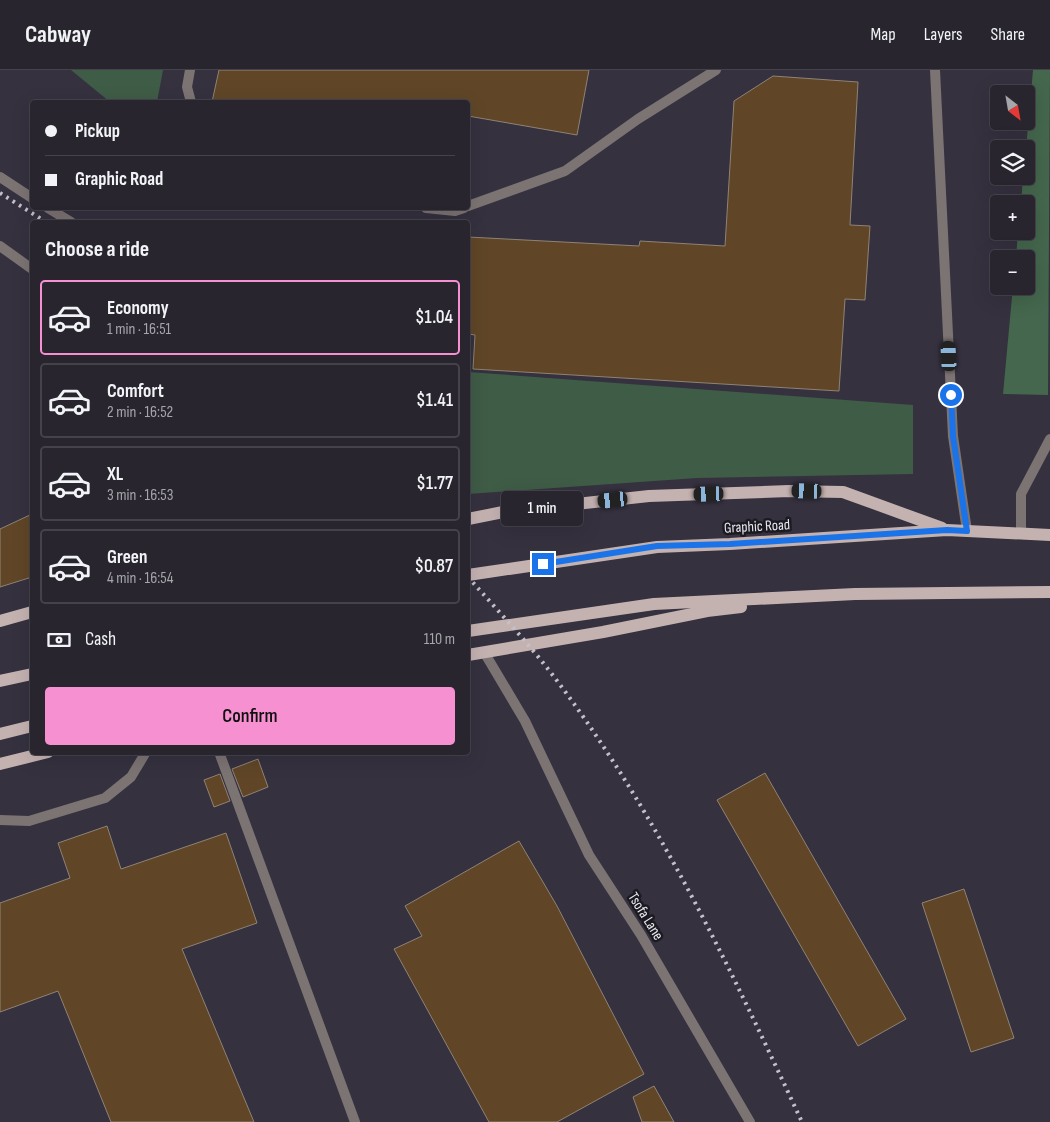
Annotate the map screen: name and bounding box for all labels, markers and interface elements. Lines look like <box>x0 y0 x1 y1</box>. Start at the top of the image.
text: Cabway <box>25 20 91 49</box>
text: Map <box>871 24 896 45</box>
text: Layers <box>924 24 963 45</box>
text: Share <box>991 24 1025 45</box>
north arrow <box>990 85 1035 130</box>
map controls <box>990 85 1035 295</box>
text: Pickup <box>75 120 120 143</box>
button: layers <box>990 140 1035 185</box>
text: Graphic Road <box>75 168 163 191</box>
button: + <box>990 195 1035 240</box>
text: Choose a ride <box>45 236 149 263</box>
button: − <box>990 250 1035 295</box>
icon: car <box>47 295 92 340</box>
text: Economy <box>107 297 169 320</box>
text: $1.04 <box>415 306 453 329</box>
text: 1 min · 16:51 <box>107 320 171 339</box>
car <box>940 341 957 371</box>
icon: car <box>47 378 92 423</box>
text: Comfort <box>107 380 164 403</box>
route start <box>940 384 962 406</box>
text: $1.41 <box>416 389 453 412</box>
text: 2 min · 16:52 <box>107 403 173 422</box>
icon: car <box>47 461 92 506</box>
text: XL <box>107 463 123 486</box>
text: $1.77 <box>416 472 453 495</box>
car <box>791 483 822 499</box>
text: 3 min · 16:53 <box>107 486 173 505</box>
car <box>693 486 724 502</box>
car <box>597 491 628 509</box>
callout: 1 min <box>502 492 584 526</box>
text: 1 min <box>527 499 557 518</box>
street label: Graphic Road <box>723 515 791 538</box>
icon: car <box>47 544 92 589</box>
text: Green <box>107 546 147 569</box>
route end <box>532 553 554 575</box>
text: $0.87 <box>414 555 453 578</box>
text: 4 min · 16:54 <box>107 569 173 588</box>
icon: cash <box>45 626 73 654</box>
text: Cash <box>85 628 116 651</box>
text: 110 m <box>424 630 455 649</box>
button: Confirm <box>45 687 455 745</box>
street label: Tsofa Lane <box>624 889 668 944</box>

